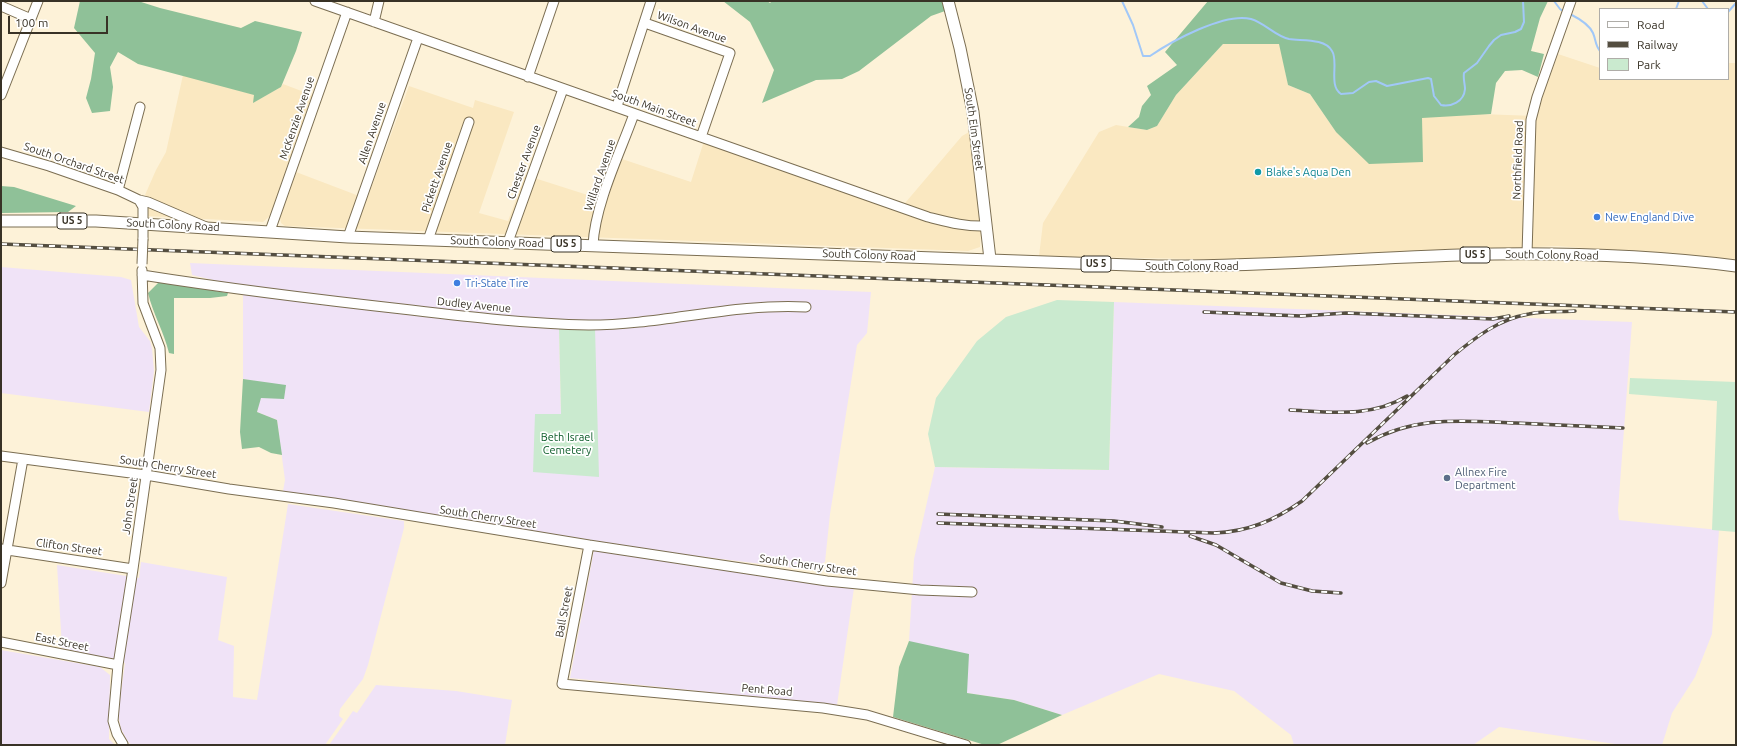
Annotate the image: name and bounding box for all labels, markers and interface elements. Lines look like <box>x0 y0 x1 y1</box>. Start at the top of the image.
scale bar <box>10 8 110 34</box>
street label: Wilson Avenue <box>655 8 729 46</box>
legend <box>1599 8 1729 80</box>
text: 100 m <box>15 16 48 29</box>
text: Road <box>1637 18 1665 31</box>
text: Railway <box>1637 38 1678 51</box>
text: Park <box>1637 58 1661 71</box>
street label: McKenzie Avenue <box>277 75 317 161</box>
street label: South Main Street <box>610 87 698 129</box>
street label: South Elm Street <box>962 87 986 171</box>
street label: Allen Avenue <box>355 100 389 166</box>
street label: Northfield Road <box>1510 120 1526 200</box>
street label: Chester Avenue <box>504 123 544 201</box>
street label: Willard Avenue <box>582 138 618 212</box>
street label: South Orchard Street <box>22 140 126 186</box>
street label: Pickett Avenue <box>419 140 455 214</box>
place label: Blake's Aqua Den <box>1266 165 1351 179</box>
marker: Blake's Aqua Den <box>1253 167 1263 177</box>
place label: New England Dive <box>1605 210 1694 224</box>
marker: New England Dive <box>1592 212 1602 222</box>
road number: US 5 <box>57 213 87 229</box>
street label: South Colony Road <box>126 216 220 234</box>
street label: South Colony Road <box>450 234 544 250</box>
road number: US 5 <box>551 236 581 252</box>
street label: South Colony Road <box>822 247 916 263</box>
road number: US 5 <box>1460 247 1490 263</box>
street label: South Colony Road <box>1505 248 1599 262</box>
road number: US 5 <box>1081 256 1111 272</box>
street label: South Colony Road <box>1145 259 1239 273</box>
place label: Tri-State Tire <box>465 276 529 290</box>
marker: Tri-State Tire <box>452 278 462 288</box>
street label: Dudley Avenue <box>436 295 512 315</box>
park label: Beth Israel Cemetery <box>541 430 593 456</box>
street label: South Cherry Street <box>119 453 217 481</box>
place label: Allnex Fire Department <box>1455 465 1516 491</box>
marker: Allnex Fire Department <box>1442 473 1452 483</box>
street label: John Street <box>119 477 141 535</box>
street label: South Cherry Street <box>439 503 537 531</box>
street label: Clifton Street <box>35 536 103 558</box>
street label: South Cherry Street <box>759 552 857 578</box>
street label: Ball Street <box>553 585 575 639</box>
street label: East Street <box>34 630 90 654</box>
street label: Pent Road <box>741 681 793 699</box>

